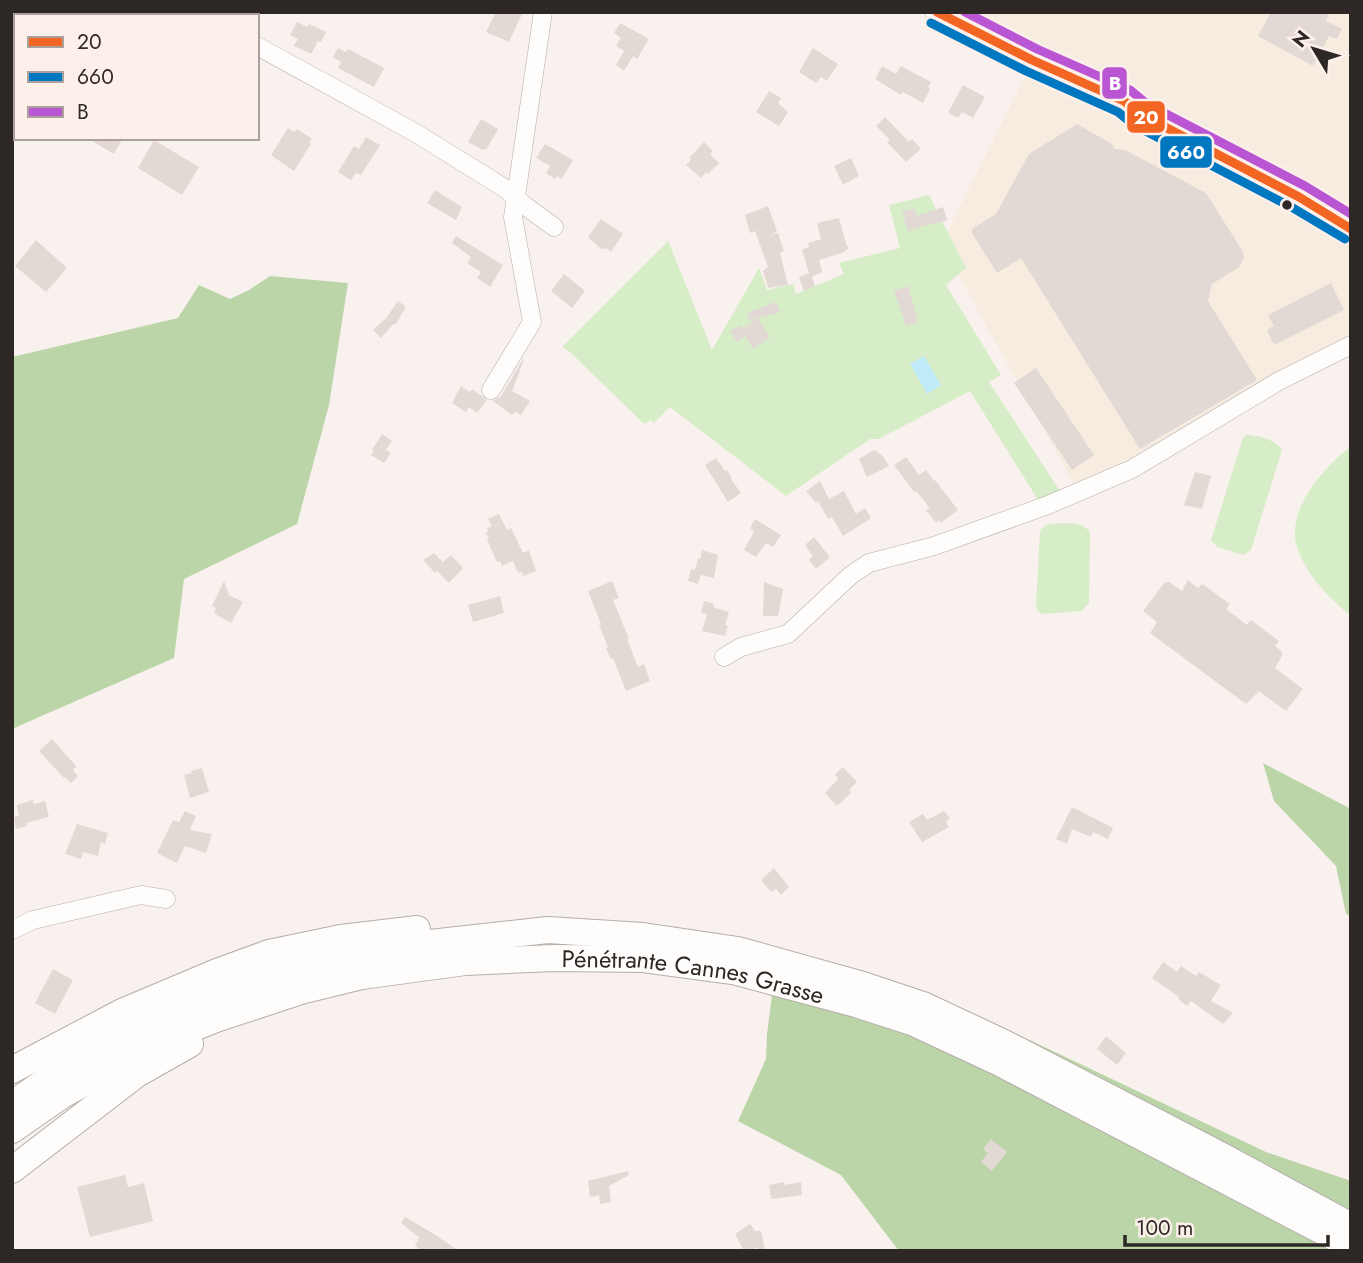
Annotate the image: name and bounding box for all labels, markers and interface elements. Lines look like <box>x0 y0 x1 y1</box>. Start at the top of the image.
legend <box>14 14 259 140</box>
north arrow <box>1279 14 1349 84</box>
text: N <box>1286 25 1316 53</box>
text: 20 <box>77 27 102 57</box>
text: 660 <box>77 62 114 92</box>
line badge: B <box>1101 66 1128 100</box>
text: B <box>1109 70 1121 97</box>
text: B <box>77 97 89 127</box>
line badge: 20 <box>1126 100 1166 134</box>
text: 20 <box>1133 104 1159 131</box>
line badge: 660 <box>1159 135 1213 169</box>
text: 660 <box>1167 139 1205 166</box>
unlabelled marker <box>1280 198 1294 212</box>
street label: Pénétrante Cannes Grasse <box>561 941 828 1012</box>
scale bar <box>1125 1204 1328 1248</box>
text: 100 m <box>1136 1213 1193 1243</box>

